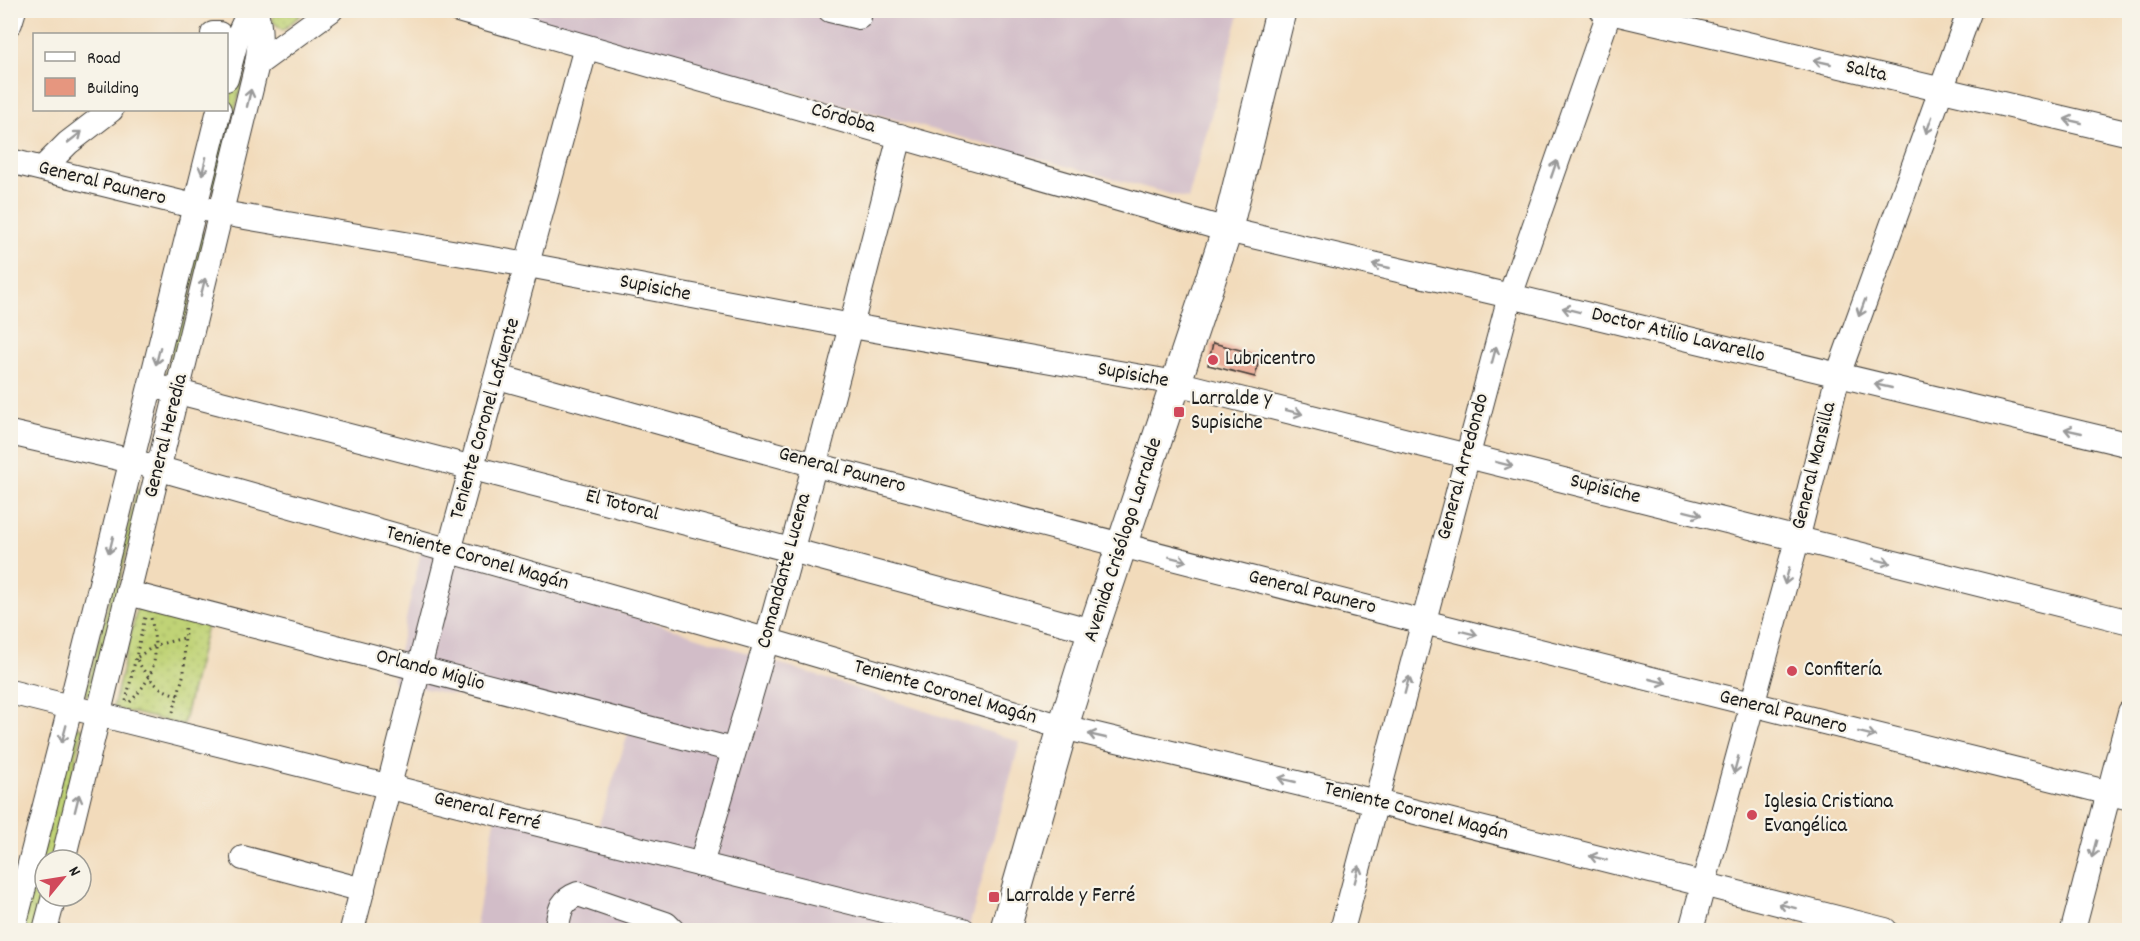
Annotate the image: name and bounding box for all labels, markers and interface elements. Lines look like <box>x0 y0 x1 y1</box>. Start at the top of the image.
legend <box>33 33 228 111</box>
text: Road <box>87 47 121 72</box>
street label: Salta <box>1842 53 1891 92</box>
one-way arrow <box>1812 55 1831 67</box>
text: Building <box>87 77 139 102</box>
one-way arrow <box>244 89 255 108</box>
street label: Córdoba <box>807 96 880 143</box>
one-way arrow <box>2063 114 2082 126</box>
one-way arrow <box>1923 115 1934 134</box>
one-way arrow <box>67 131 83 144</box>
street label: General Paunero <box>35 154 169 214</box>
one-way arrow <box>198 156 210 175</box>
one-way arrow <box>1550 161 1561 179</box>
one-way arrow <box>1372 260 1391 271</box>
street label: Supisiche <box>617 267 693 311</box>
one-way arrow <box>198 278 210 297</box>
one-way arrow <box>1856 298 1867 317</box>
street label: Doctor Atilio Lavarello <box>1588 300 1768 372</box>
one-way arrow <box>1562 304 1581 316</box>
street label: Teniente Coronel Lafuente <box>443 315 529 523</box>
one-way arrow <box>152 345 163 365</box>
place label: Lubricentro <box>1225 345 1316 375</box>
one-way arrow <box>1488 346 1500 365</box>
marker: Lubricentro <box>1206 353 1220 367</box>
street label: Supisiche <box>1095 355 1171 397</box>
street label: General Heredia <box>137 370 197 501</box>
one-way arrow <box>1874 379 1893 391</box>
place label: Larralde y Supisiche <box>1191 385 1273 439</box>
street label: General Arredondo <box>1430 390 1498 544</box>
street label: General Mansilla <box>1785 398 1846 533</box>
marker: Larralde y Supisiche <box>1172 405 1186 419</box>
one-way arrow <box>1284 407 1303 419</box>
one-way arrow <box>2063 425 2083 436</box>
street label: Avenida Crisólogo Larralde <box>1077 434 1171 646</box>
street label: General Paunero <box>775 440 909 502</box>
one-way arrow <box>1494 459 1513 471</box>
street label: Supisiche <box>1567 467 1643 513</box>
street label: El Totoral <box>582 482 662 530</box>
street label: Comandante Lucena <box>750 489 820 652</box>
one-way arrow <box>1683 507 1702 519</box>
street label: Teniente Coronel Magán <box>382 519 572 599</box>
one-way arrow <box>105 535 117 554</box>
one-way arrow <box>1168 554 1187 565</box>
one-way arrow <box>1872 555 1891 567</box>
street label: General Paunero <box>1245 563 1379 623</box>
one-way arrow <box>1781 567 1793 586</box>
one-way arrow <box>1459 627 1478 639</box>
street label: Orlando Miglio <box>372 642 488 700</box>
street label: Teniente Coronel Magán <box>850 653 1040 733</box>
place label: Confitería <box>1804 656 1883 686</box>
marker: Confitería <box>1785 664 1799 678</box>
one-way arrow <box>1401 676 1413 695</box>
one-way arrow <box>1648 676 1667 688</box>
street label: General Paunero <box>1716 683 1850 743</box>
one-way arrow <box>57 724 69 743</box>
one-way arrow <box>1857 728 1876 740</box>
one-way arrow <box>1088 729 1107 741</box>
one-way arrow <box>1730 755 1742 774</box>
one-way arrow <box>1278 774 1297 786</box>
street label: Teniente Coronel Magán <box>1321 775 1511 849</box>
street label: General Ferré <box>430 784 544 840</box>
place label: Iglesia Cristiana Evangélica <box>1764 788 1894 842</box>
one-way arrow <box>71 794 83 813</box>
marker: Iglesia Cristiana Evangélica <box>1745 808 1759 822</box>
one-way arrow <box>2088 840 2100 859</box>
north arrow <box>33 848 93 908</box>
one-way arrow <box>1589 852 1608 864</box>
text: N <box>62 863 86 881</box>
one-way arrow <box>1352 865 1363 884</box>
place label: Larralde y Ferré <box>1006 882 1135 912</box>
marker: Larralde y Ferré <box>987 890 1001 904</box>
one-way arrow <box>1778 900 1797 912</box>

